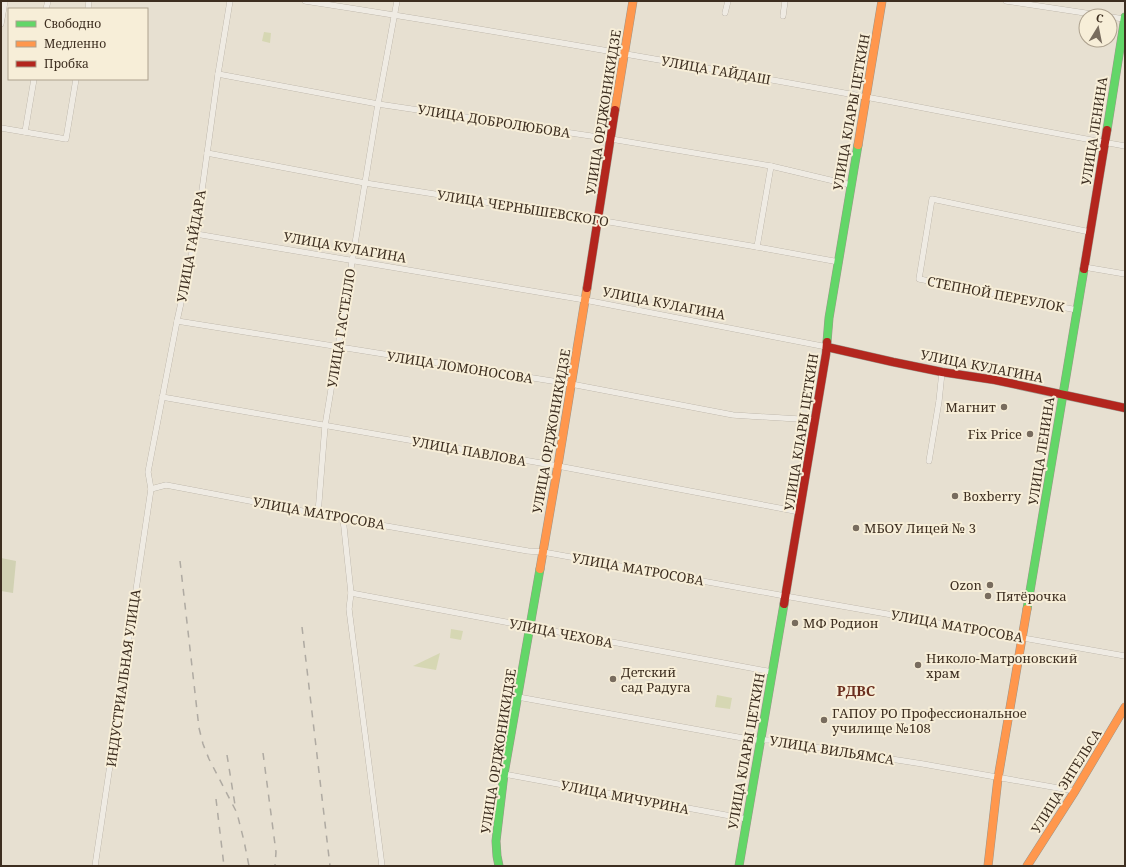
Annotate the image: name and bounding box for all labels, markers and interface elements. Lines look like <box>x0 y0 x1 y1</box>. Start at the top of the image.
legend <box>8 8 148 80</box>
north arrow <box>1078 8 1118 48</box>
text: С <box>1095 10 1105 26</box>
text: Свободно <box>44 15 101 32</box>
street label: УЛИЦА ОРДЖОНИКИДЗЕ <box>581 28 625 196</box>
street label: УЛИЦА КЛАРЫ ЦЕТКИН <box>828 32 874 192</box>
text: Медленно <box>44 35 106 52</box>
street label: УЛИЦА ГАЙДАШ <box>660 52 772 89</box>
text: Пробка <box>44 55 89 72</box>
street label: УЛИЦА ЛЕНИНА <box>1077 75 1112 186</box>
street label: УЛИЦА ДОБРОЛЮБОВА <box>416 100 573 142</box>
street label: УЛИЦА ЧЕРНЫШЕВСКОГО <box>436 186 610 230</box>
street label: УЛИЦА ГАЙДАРА <box>172 187 210 304</box>
street label: УЛИЦА КУЛАГИНА <box>282 227 409 267</box>
street label: УЛИЦА ГАСТЕЛЛО <box>323 267 359 389</box>
street label: СТЕПНОЙ ПЕРЕУЛОК <box>926 272 1067 316</box>
street label: УЛИЦА КУЛАГИНА <box>601 282 728 324</box>
street label: УЛИЦА КУЛАГИНА <box>919 345 1046 387</box>
street label: УЛИЦА ЛОМОНОСОВА <box>386 347 535 388</box>
street label: УЛИЦА ОРДЖОНИКИДЗЕ <box>528 347 574 515</box>
street label: УЛИЦА КЛАРЫ ЦЕТКИН <box>780 352 822 512</box>
street label: УЛИЦА ЛЕНИНА <box>1024 395 1059 506</box>
place label: Магнит <box>946 398 996 416</box>
marker: Магнит <box>999 402 1009 412</box>
place label: Fix Price <box>968 425 1022 443</box>
marker: Fix Price <box>1025 429 1035 439</box>
street label: УЛИЦА ПАВЛОВА <box>410 432 528 470</box>
place label: Boxberry <box>963 487 1022 505</box>
marker: Boxberry <box>950 491 960 501</box>
street label: УЛИЦА МАТРОСОВА <box>252 493 387 534</box>
place label: МБОУ Лицей № 3 <box>864 519 976 537</box>
marker: МБОУ Лицей № 3 <box>851 523 861 533</box>
street label: УЛИЦА МАТРОСОВА <box>571 549 706 590</box>
place label: Ozon <box>950 576 983 594</box>
marker: Ozon <box>985 580 995 590</box>
street label: ИНДУСТРИАЛЬНАЯ УЛИЦА <box>102 587 145 768</box>
place label: Пятёрочка <box>996 587 1067 605</box>
marker: Пятёрочка <box>983 591 993 601</box>
street label: УЛИЦА МАТРОСОВА <box>890 606 1025 647</box>
street label: УЛИЦА ЧЕХОВА <box>508 614 615 652</box>
place label: МФ Родион <box>803 614 879 632</box>
marker: МФ Родион <box>790 618 800 628</box>
place label: Николо-Матроновский храм <box>926 649 1078 682</box>
marker: Николо-Матроновский храм <box>913 660 923 670</box>
place label: Детский сад Радуга <box>621 663 691 696</box>
street label: УЛИЦА ОРДЖОНИКИДЗЕ <box>476 667 520 835</box>
street label: УЛИЦА КЛАРЫ ЦЕТКИН <box>723 671 769 831</box>
marker: Детский сад Радуга <box>608 674 618 684</box>
district label: РДВС <box>837 681 875 700</box>
place label: ГАПОУ РО Профессиональное училище №108 <box>832 704 1027 737</box>
marker: ГАПОУ РО Профессиональное училище №108 <box>819 715 829 725</box>
street label: УЛИЦА ЭНГЕЛЬСА <box>1027 725 1106 837</box>
street label: УЛИЦА ВИЛЬЯМСА <box>768 731 896 769</box>
street label: УЛИЦА МИЧУРИНА <box>559 776 692 818</box>

